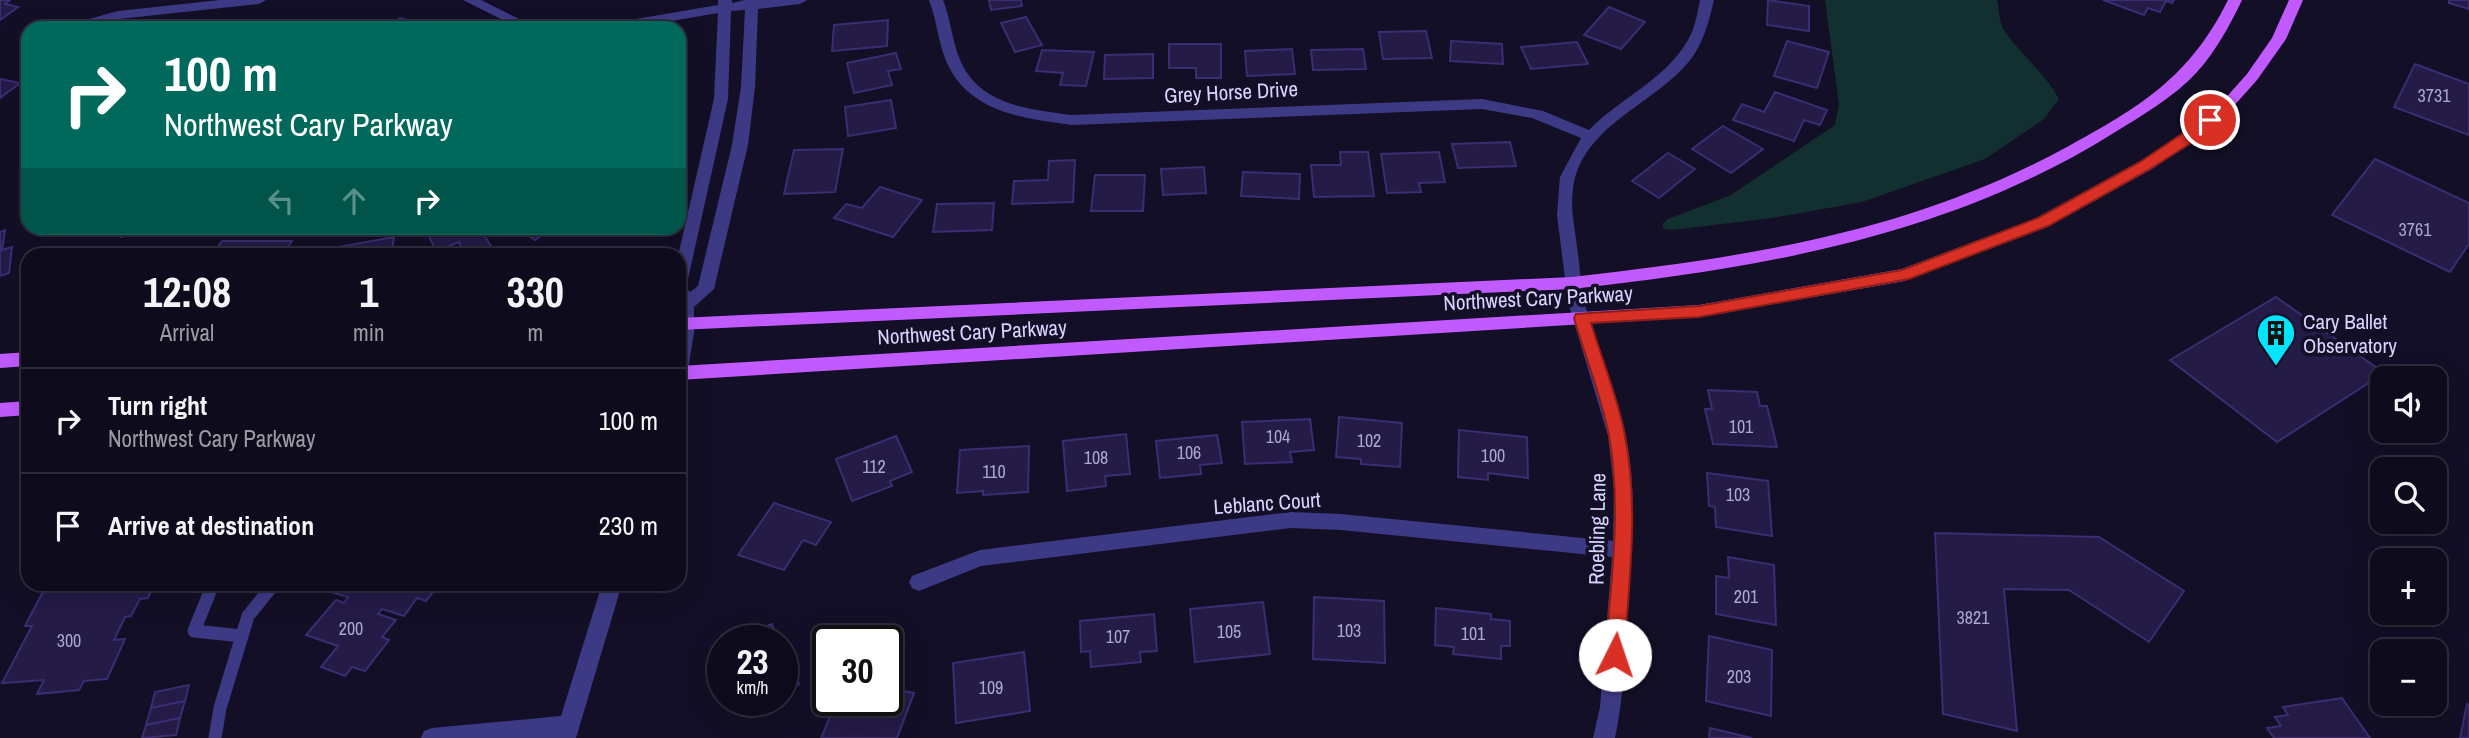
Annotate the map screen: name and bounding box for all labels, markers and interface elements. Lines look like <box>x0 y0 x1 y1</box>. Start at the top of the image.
text: 100 m <box>164 40 278 106</box>
icon: right <box>49 49 140 140</box>
street label: Grey Horse Drive <box>1163 74 1299 110</box>
house number: 3731 <box>2418 83 2451 108</box>
pin <box>2180 90 2240 150</box>
icon: arrive <box>2191 101 2229 139</box>
text: Northwest Cary Parkway <box>164 103 453 146</box>
icon: left <box>262 182 300 220</box>
icon: ahead <box>335 182 373 220</box>
icon: right <box>408 182 446 220</box>
house number: 3761 <box>2399 217 2432 242</box>
text: 12:08 <box>143 264 231 320</box>
text: 1 <box>359 264 378 320</box>
text: 330 <box>507 264 564 320</box>
street label: Northwest Cary Parkway <box>1443 279 1634 317</box>
place label: Cary Ballet Observatory <box>2303 307 2397 360</box>
building icon: Cary Ballet Observatory <box>2255 312 2297 367</box>
street label: Northwest Cary Parkway <box>877 313 1068 351</box>
text: Arrival <box>160 317 214 348</box>
text: min <box>353 317 385 348</box>
text: m <box>527 317 543 348</box>
map controls <box>2370 366 2447 716</box>
button: sound <box>2370 366 2447 443</box>
text: Turn right <box>108 388 207 423</box>
icon: right <box>49 402 87 440</box>
text: 100 m <box>599 403 658 438</box>
house number: 101 <box>1729 414 1754 439</box>
text: Northwest Cary Parkway <box>108 423 316 454</box>
house number: 104 <box>1266 424 1290 449</box>
house number: 102 <box>1357 428 1381 453</box>
house number: 106 <box>1177 440 1201 465</box>
house number: 100 <box>1481 443 1505 468</box>
house number: 108 <box>1084 445 1108 470</box>
house number: 112 <box>862 454 886 479</box>
button: search <box>2370 457 2447 534</box>
house number: 110 <box>982 459 1006 484</box>
street label: Roebling Lane <box>1582 473 1612 585</box>
house number: 103 <box>1726 482 1750 507</box>
street label: Leblanc Court <box>1213 485 1322 521</box>
icon: arrive <box>49 507 87 545</box>
text: Arrive at destination <box>108 508 314 543</box>
text: 230 m <box>599 508 658 543</box>
button: + <box>2370 548 2447 625</box>
house number: 201 <box>1734 584 1759 609</box>
house number: 3821 <box>1957 605 1990 630</box>
house number: 200 <box>339 616 363 641</box>
house number: 103 <box>1337 618 1361 643</box>
position arrow <box>1578 618 1652 692</box>
house number: 105 <box>1217 619 1241 644</box>
house number: 101 <box>1461 621 1486 646</box>
house number: 107 <box>1106 624 1130 649</box>
speed limit sign: 30 <box>812 625 903 716</box>
house number: 300 <box>57 628 81 653</box>
text: 23 <box>737 638 768 685</box>
button: − <box>2370 639 2447 716</box>
house number: 203 <box>1727 664 1751 689</box>
text: km/h <box>737 675 769 700</box>
house number: 109 <box>979 675 1003 700</box>

